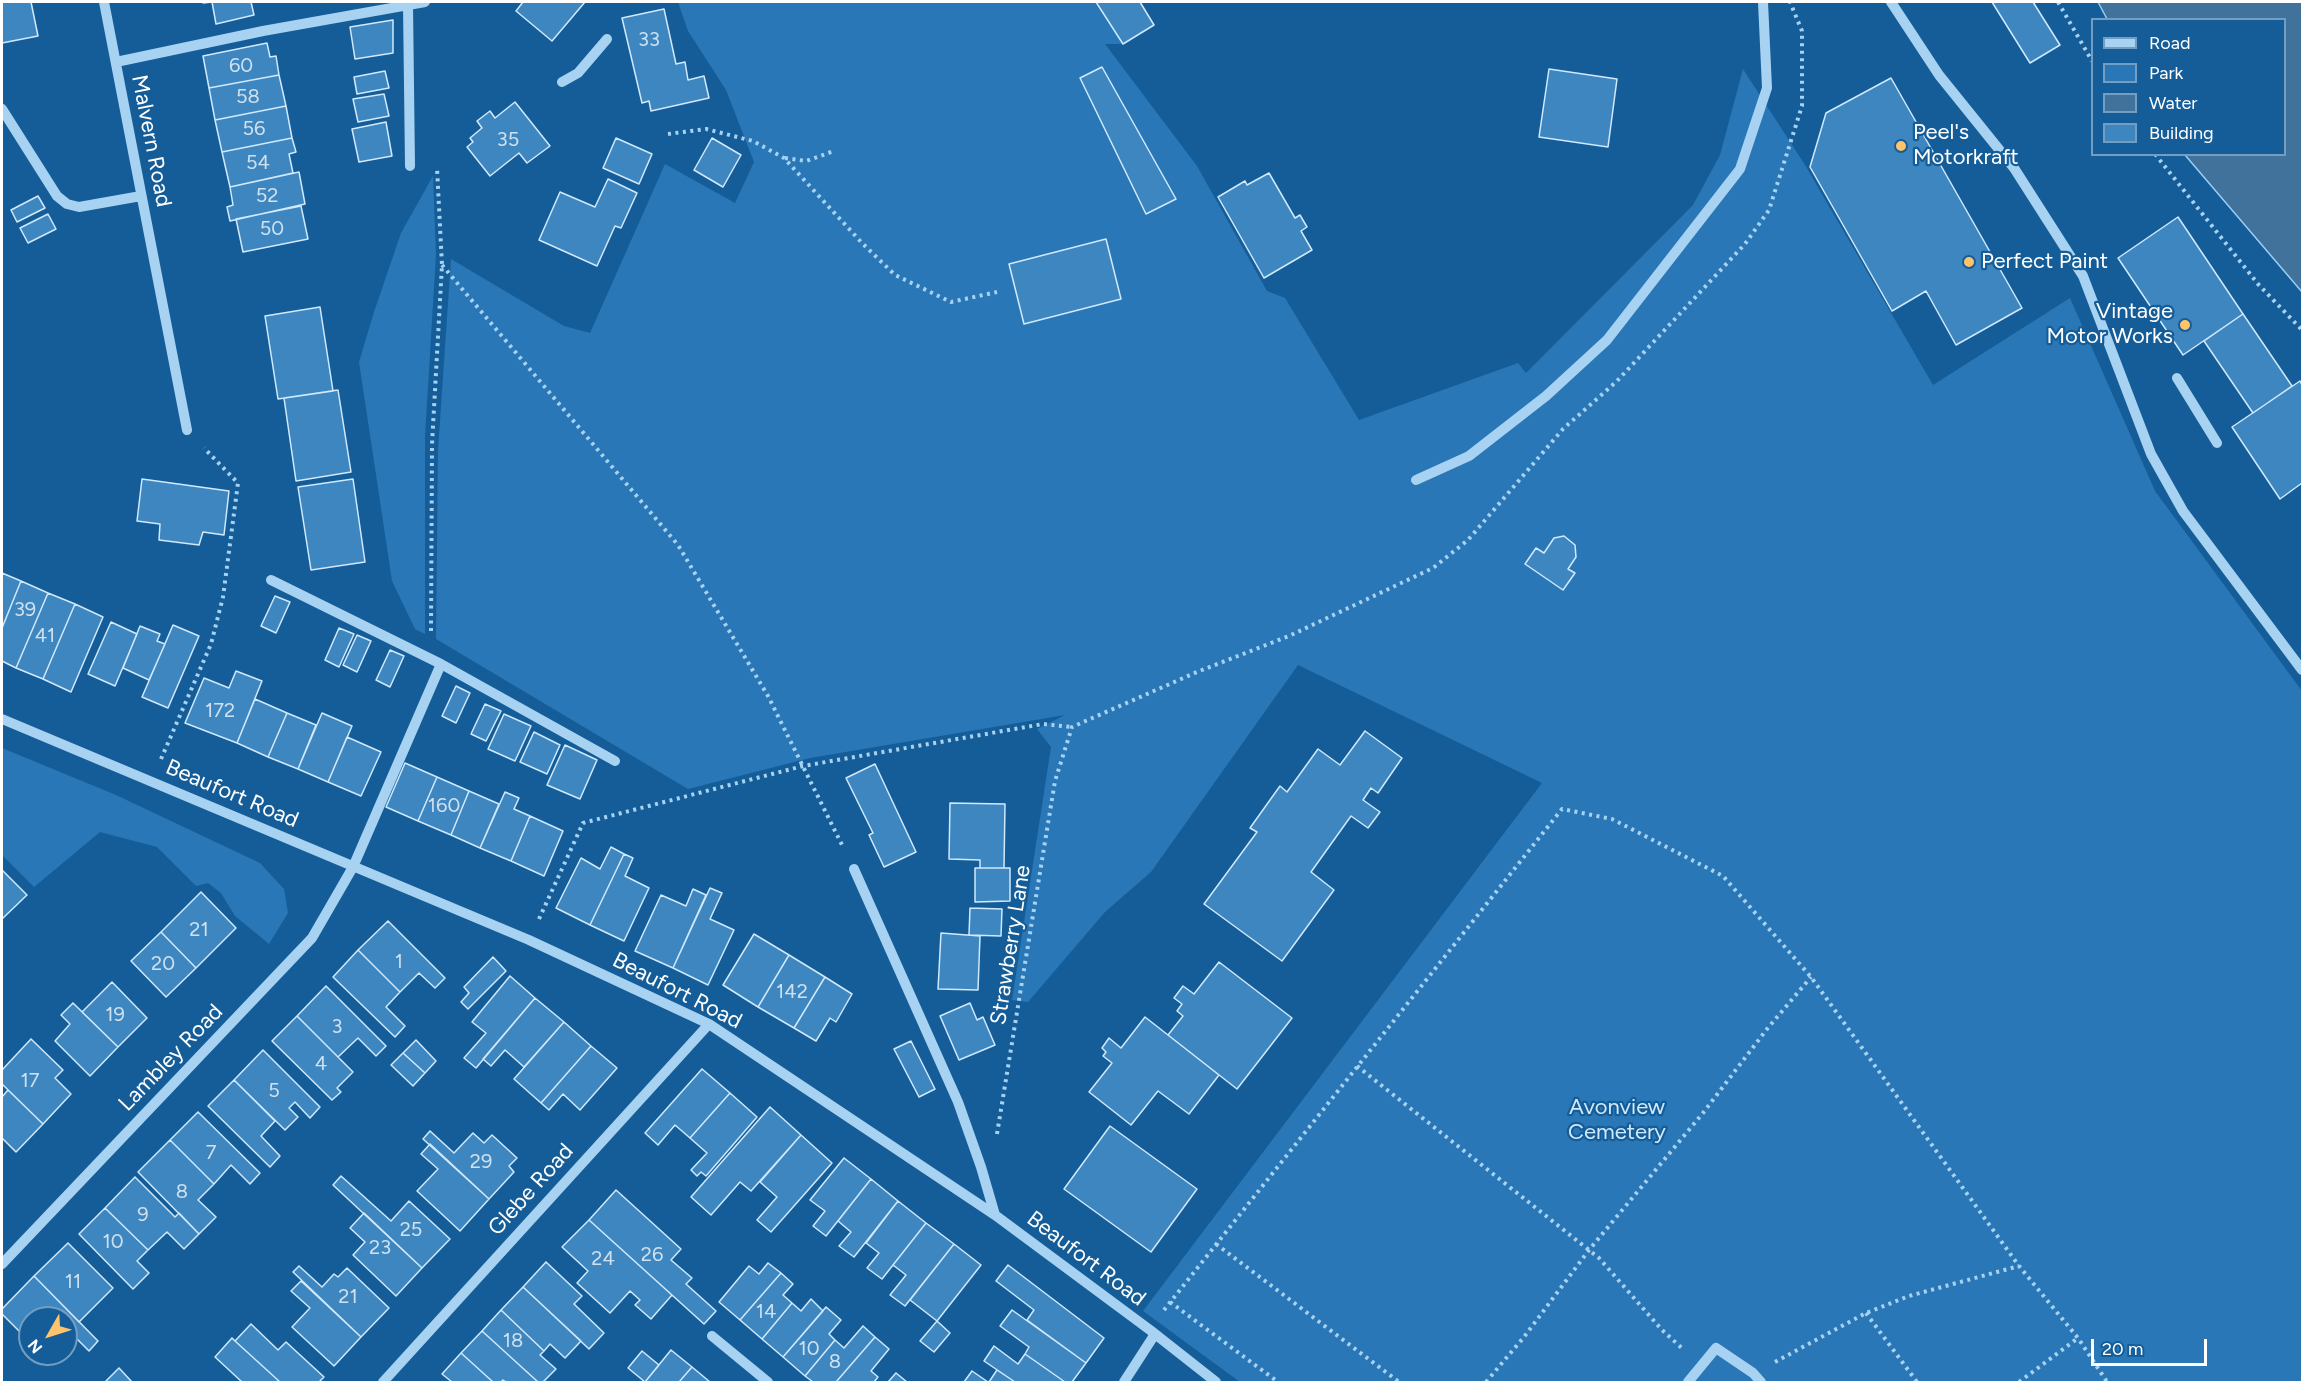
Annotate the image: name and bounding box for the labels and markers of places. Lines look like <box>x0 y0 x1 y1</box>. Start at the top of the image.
place label: Peel's Motorkraft <box>1913 120 2019 172</box>
marker: Peel's Motorkraft <box>1894 139 1908 153</box>
place label: Perfect Paint <box>1981 249 2108 275</box>
marker: Perfect Paint <box>1962 255 1976 269</box>
place label: Vintage Motor Works <box>2046 299 2173 350</box>
marker: Vintage Motor Works <box>2178 318 2192 332</box>

